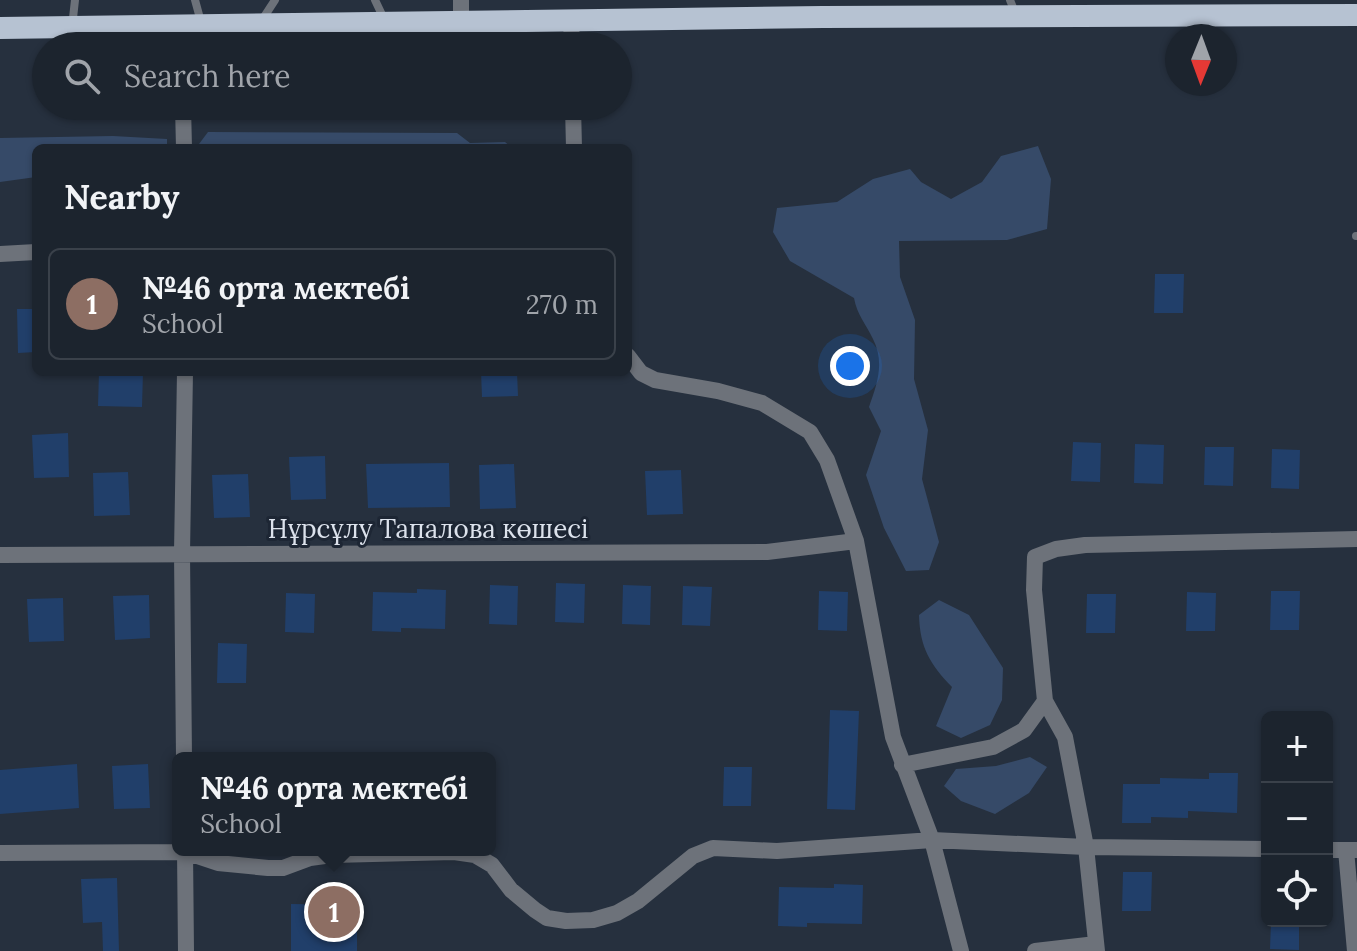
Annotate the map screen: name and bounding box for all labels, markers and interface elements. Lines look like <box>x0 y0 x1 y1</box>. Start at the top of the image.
north arrow <box>1165 24 1237 96</box>
search box <box>32 32 632 120</box>
icon: search <box>60 54 104 98</box>
text: Search here <box>124 57 291 95</box>
text: Nearby <box>64 175 180 218</box>
text: №46 орта мектебі <box>142 269 410 307</box>
text: 1 <box>87 288 97 321</box>
text: 270 m <box>526 288 598 321</box>
text: School <box>142 307 224 340</box>
your location <box>830 346 870 386</box>
street label: Нұрсұлу Тапалова көшесі <box>268 512 588 545</box>
map controls <box>1261 711 1333 927</box>
button: + <box>1261 711 1333 783</box>
popup <box>172 752 496 856</box>
text: №46 орта мектебі <box>200 769 468 807</box>
button: − <box>1261 783 1333 855</box>
text: School <box>200 807 282 840</box>
button: locate <box>1261 855 1333 927</box>
pin: 1 <box>308 882 360 942</box>

